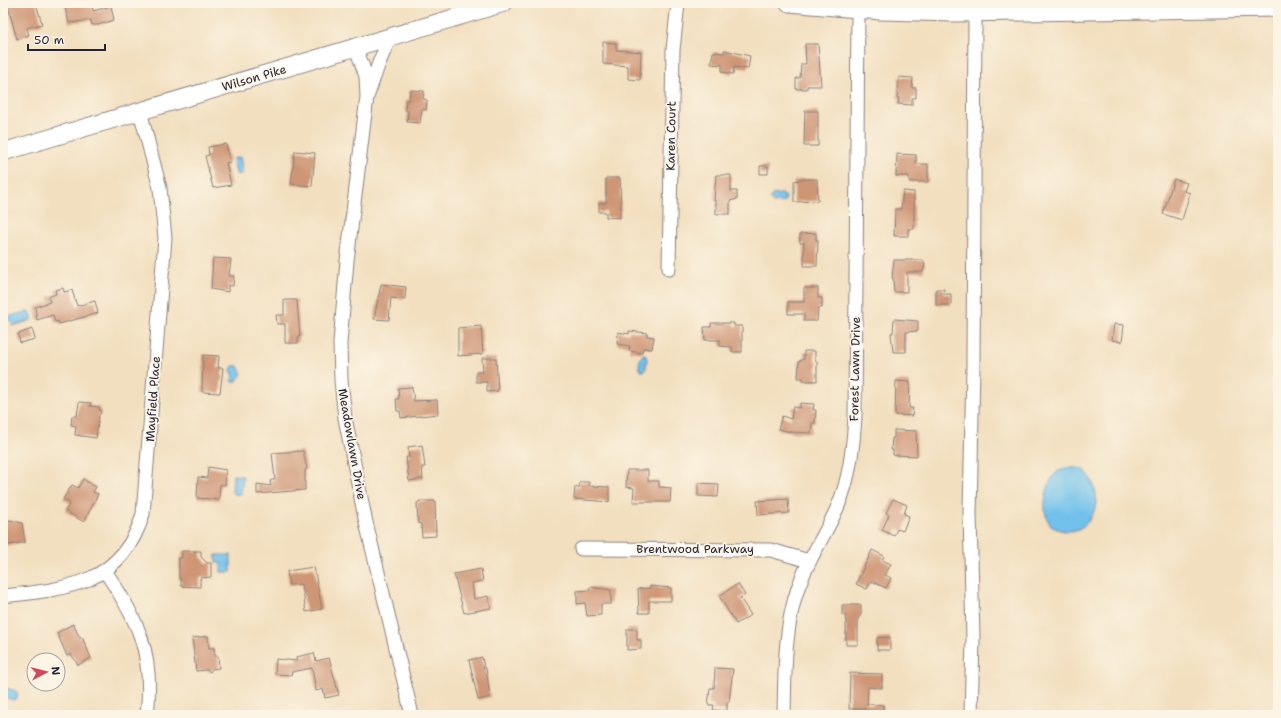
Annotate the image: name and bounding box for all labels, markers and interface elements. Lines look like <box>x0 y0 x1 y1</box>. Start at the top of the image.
scale bar <box>28 26 105 52</box>
text: 50 m <box>34 32 64 48</box>
street label: Wilson Pike <box>220 61 288 95</box>
street label: Karen Court <box>662 101 680 171</box>
street label: Forest Lawn Drive <box>846 316 864 422</box>
street label: Mayfield Place <box>142 355 164 442</box>
street label: Meadowlawn Drive <box>334 387 370 501</box>
street label: Brentwood Parkway <box>636 541 754 557</box>
north arrow <box>26 652 66 692</box>
text: N <box>47 666 63 676</box>

